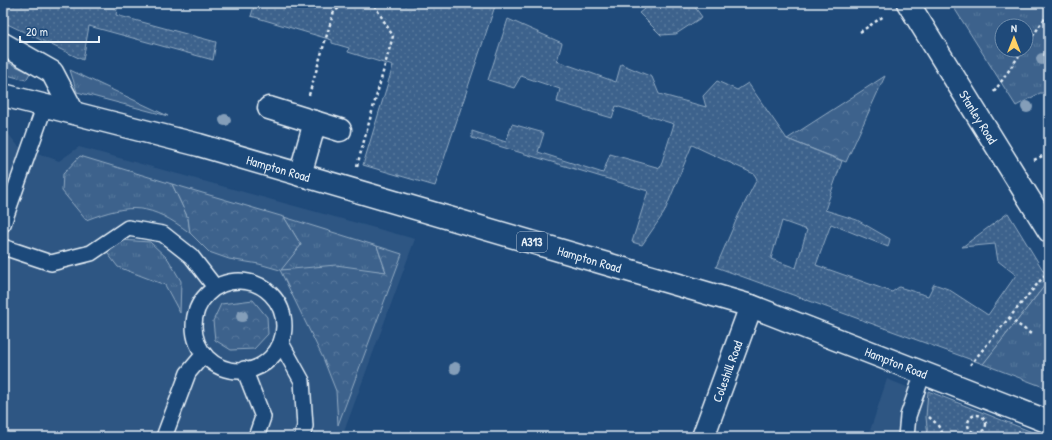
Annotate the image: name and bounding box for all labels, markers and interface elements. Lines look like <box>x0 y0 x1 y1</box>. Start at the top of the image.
scale bar <box>20 18 99 44</box>
north arrow <box>994 18 1034 58</box>
text: N <box>1011 21 1017 35</box>
text: 20 m <box>26 23 48 40</box>
street label: Stanley Road <box>955 87 1002 147</box>
street label: Hampton Road <box>244 150 312 186</box>
road number: A313 <box>517 232 547 252</box>
street label: Hampton Road <box>555 241 623 277</box>
street label: Coleshill Road <box>708 338 747 405</box>
street label: Hampton Road <box>862 342 930 383</box>

